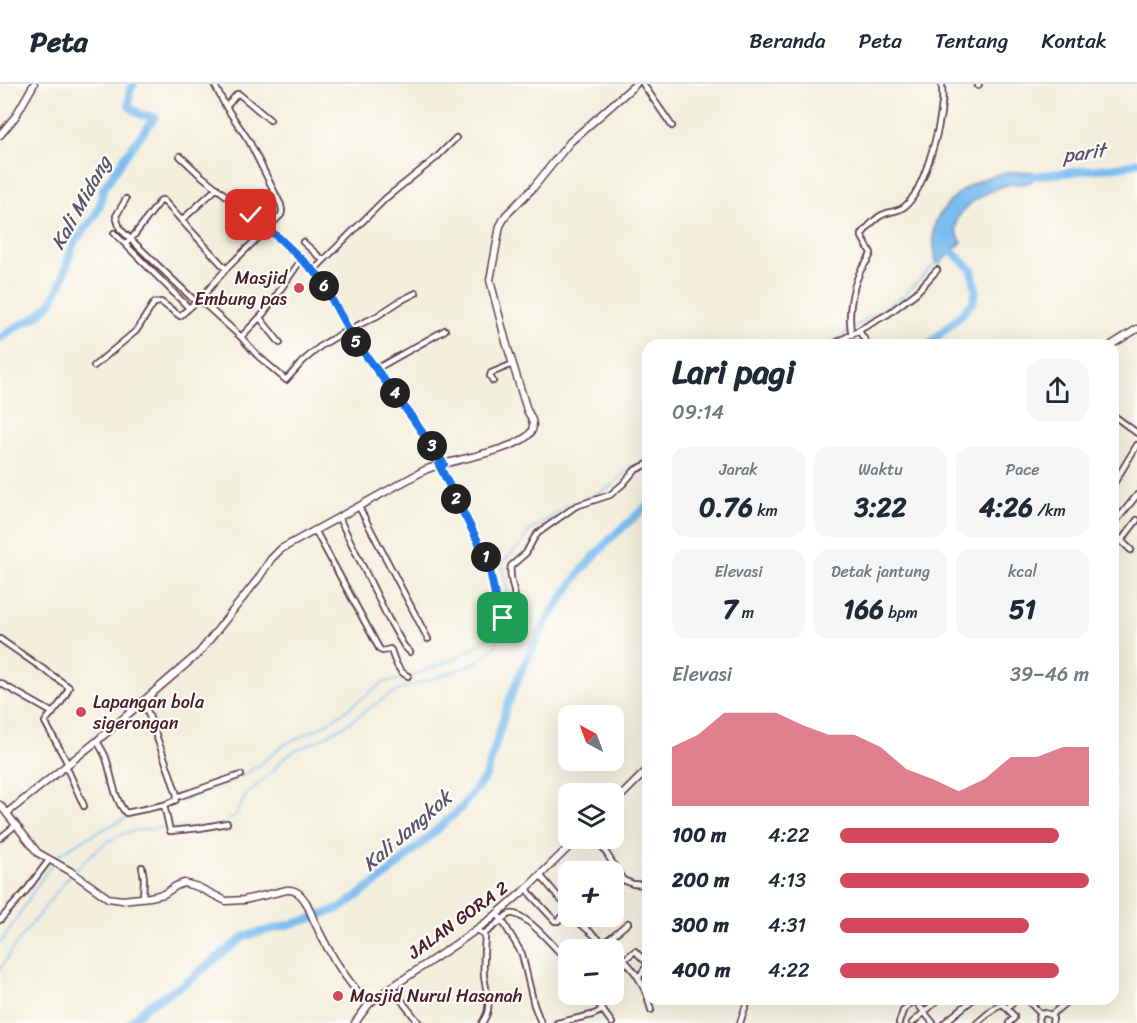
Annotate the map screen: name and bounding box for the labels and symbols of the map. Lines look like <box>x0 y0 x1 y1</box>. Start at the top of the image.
water label: parit <box>1059 132 1110 174</box>
water label: Kali Midang <box>41 148 122 256</box>
pin <box>225 189 276 240</box>
place label: Masjid Embung pas <box>194 262 289 315</box>
pin: 6 <box>309 271 339 301</box>
marker: Masjid Embung pas <box>292 281 306 295</box>
pin: 5 <box>341 327 371 357</box>
pin: 4 <box>380 378 410 408</box>
pin: 3 <box>417 431 447 461</box>
pin: 2 <box>441 484 471 514</box>
pin: 1 <box>471 542 501 572</box>
pin <box>477 592 528 643</box>
place label: Lapangan bola sigerongan <box>92 686 205 739</box>
marker: Lapangan bola sigerongan <box>74 705 88 719</box>
north arrow <box>558 705 624 771</box>
water label: Kali Jangkok <box>354 780 462 880</box>
street label: JALAN GORA 2 <box>400 872 515 968</box>
place label: Masjid Nurul Hasanah <box>350 980 522 1012</box>
marker: Masjid Nurul Hasanah <box>331 989 345 1003</box>

